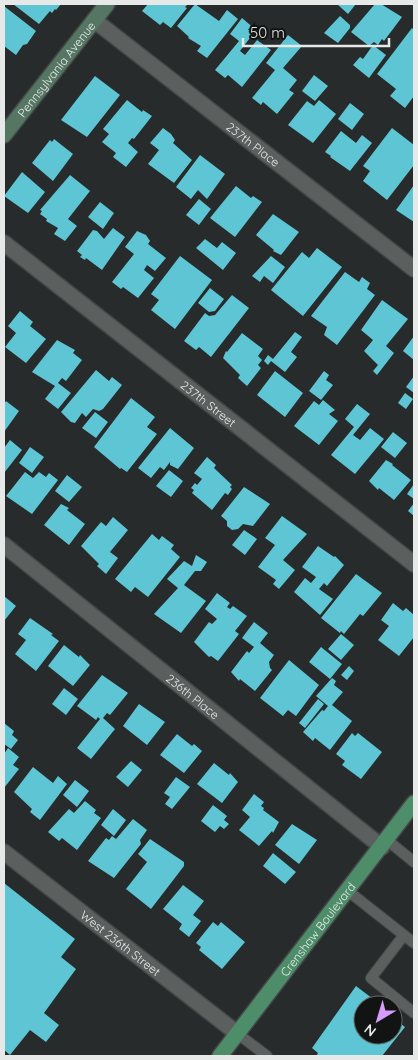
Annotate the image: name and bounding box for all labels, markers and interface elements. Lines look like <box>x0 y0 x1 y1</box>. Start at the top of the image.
scale bar <box>243 15 389 47</box>
street label: Pennsylvania Avenue <box>14 18 98 120</box>
text: 50 m <box>250 23 285 42</box>
street label: 237th Place <box>224 119 283 170</box>
street label: 237th Street <box>178 377 239 430</box>
street label: 236th Place <box>163 670 223 722</box>
street label: Crenshaw Boulevard <box>277 879 358 979</box>
street label: West 236th Street <box>78 907 164 979</box>
north arrow <box>353 995 403 1045</box>
text: N <box>360 1020 380 1041</box>

